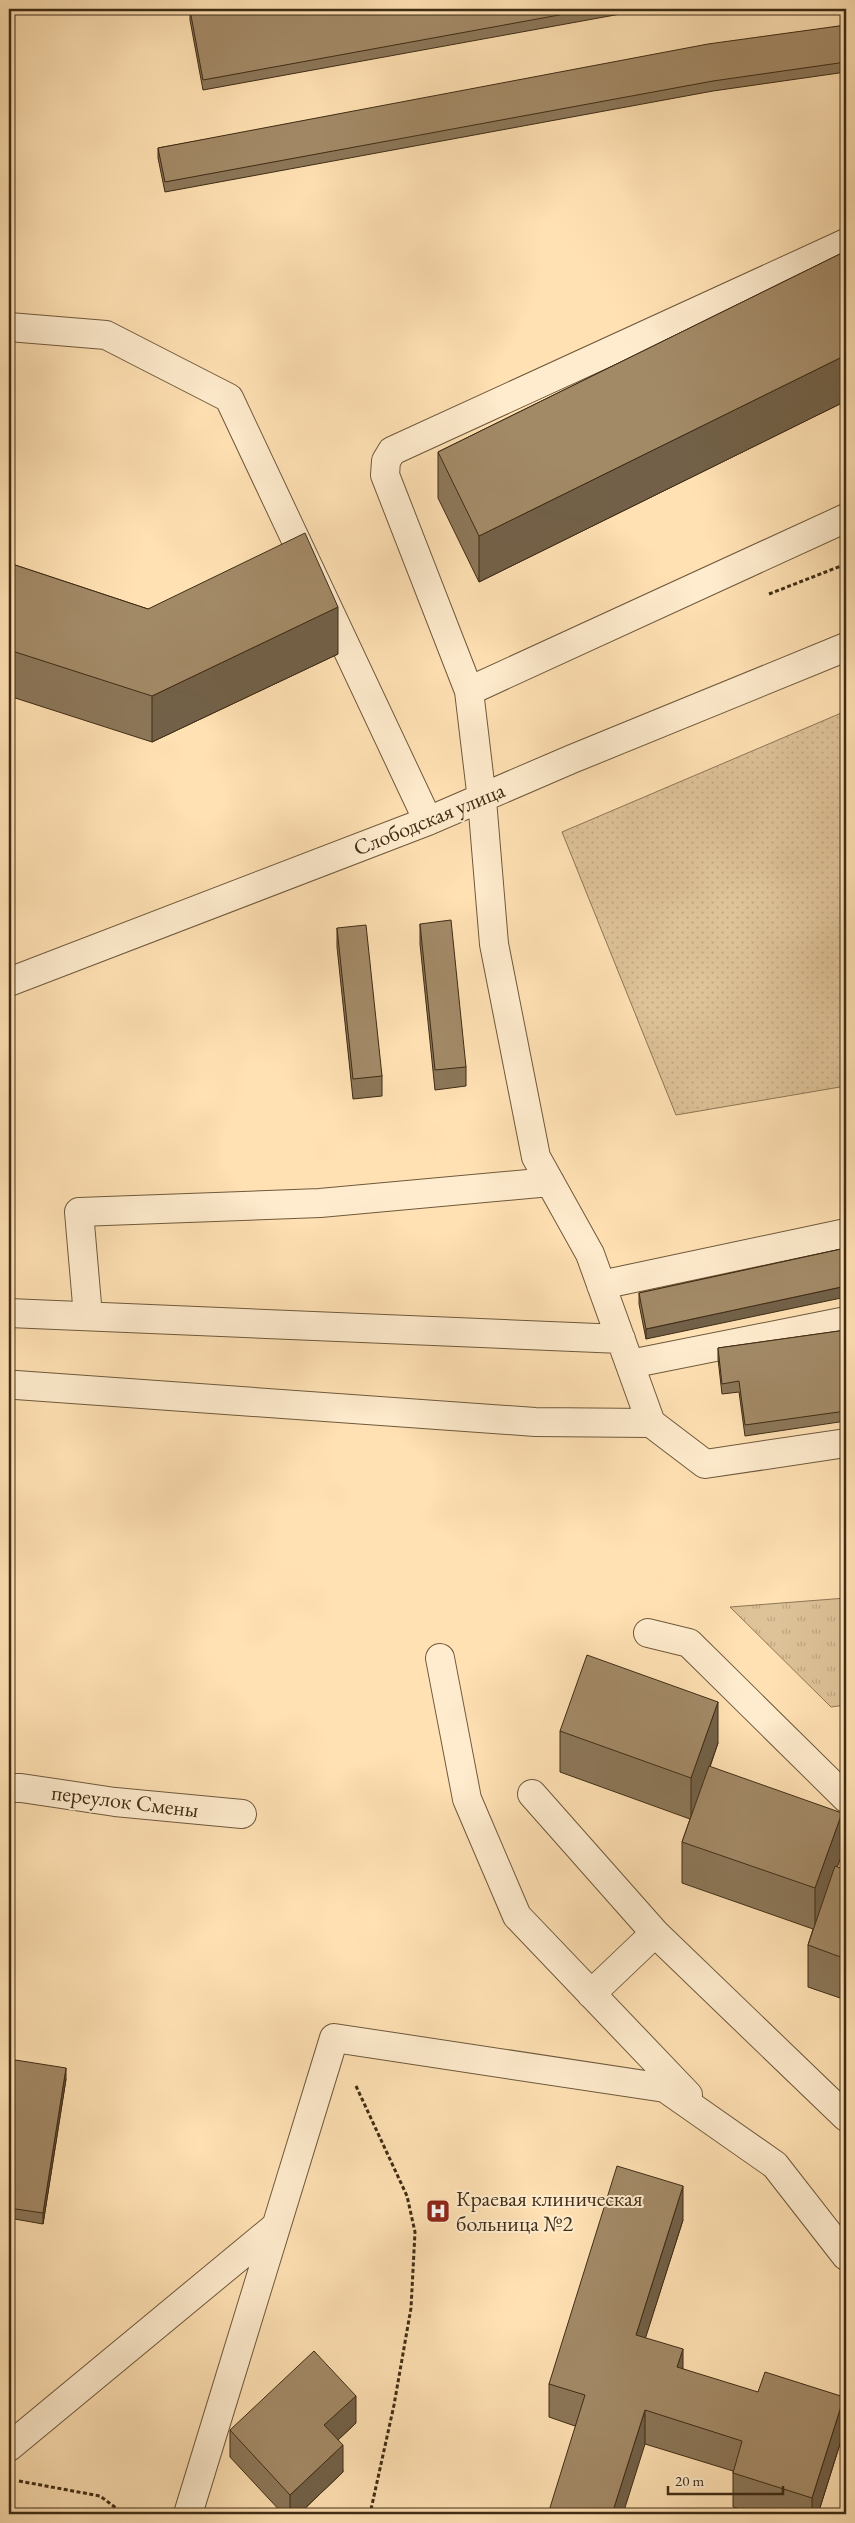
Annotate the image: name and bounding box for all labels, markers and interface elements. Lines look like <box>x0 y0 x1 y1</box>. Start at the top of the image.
street label: Слободская улица <box>349 775 509 863</box>
street label: переулок Смены <box>50 1778 200 1824</box>
place label: Краевая клиническая больница №2 <box>456 2184 643 2238</box>
hospital icon: Краевая клиническая больница №2 <box>425 2198 451 2224</box>
scale bar <box>668 2463 782 2495</box>
text: 20 m <box>675 2471 704 2490</box>

